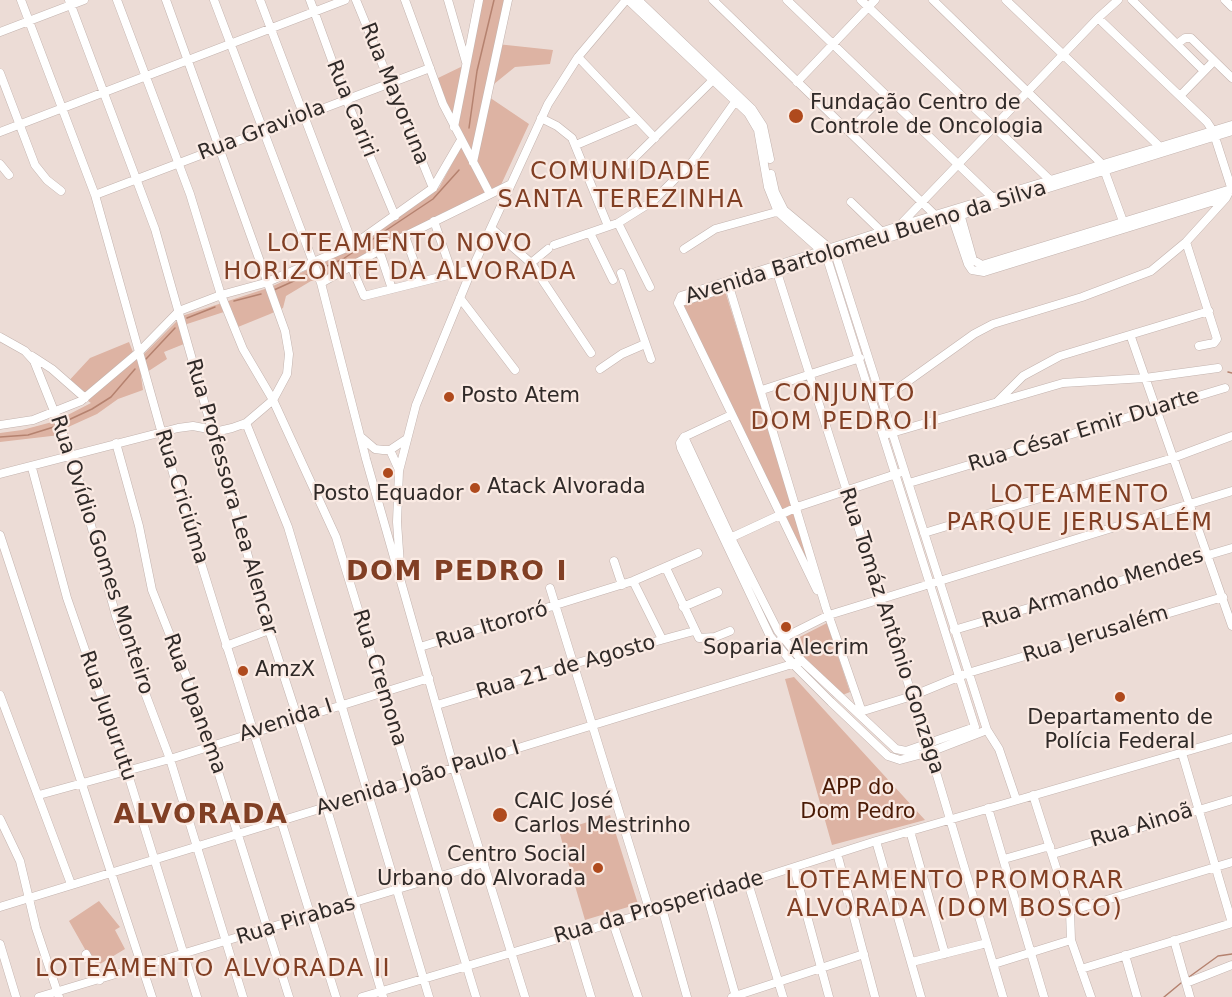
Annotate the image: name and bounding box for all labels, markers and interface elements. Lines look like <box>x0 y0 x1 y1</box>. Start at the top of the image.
street label: Rua Mayoruna <box>354 19 434 169</box>
street label: Rua Cariri <box>320 57 382 161</box>
place label: Fundação Centro de Controle de Oncologia <box>810 91 1043 141</box>
street label: Rua Graviola <box>195 95 329 167</box>
marker: Fundação Centro de Controle de Oncologia <box>787 107 805 125</box>
district label: COMUNIDADE SANTA TEREZINHA <box>498 159 744 215</box>
street label: Avenida Bartolomeu Bueno da Silva <box>682 176 1050 310</box>
district label: LOTEAMENTO NOVO HORIZONTE DA ALVORADA <box>223 231 577 287</box>
street label: Rua Professora Lea Alencar <box>179 356 283 638</box>
district label: CONJUNTO DOM PEDRO II <box>750 381 940 437</box>
place label: Posto Atem <box>461 384 580 410</box>
street label: Rua César Emir Duarte <box>965 384 1203 478</box>
marker: Posto Atem <box>442 390 456 404</box>
street label: Rua Ovídio Gomes Monteiro <box>44 412 158 698</box>
street label: Rua Criciúma <box>149 427 213 567</box>
marker: Posto Equador <box>381 466 395 480</box>
place label: Atack Alvorada <box>487 475 646 501</box>
marker: Atack Alvorada <box>468 481 482 495</box>
place label: Posto Equador <box>312 482 464 508</box>
district label: LOTEAMENTO PARQUE JERUSALÉM <box>946 482 1214 538</box>
street label: Rua Tomáz Antônio Gonzaga <box>833 485 949 777</box>
street label: Rua Armando Mendes <box>979 543 1207 635</box>
district label: DOM PEDRO I <box>346 557 568 589</box>
street label: Rua Itororó <box>433 597 551 655</box>
street label: Rua Jerusalém <box>1020 601 1172 669</box>
street label: Rua Cremona <box>346 607 412 749</box>
marker: Soparia Alecrim <box>779 620 793 634</box>
street label: Rua Upanema <box>157 630 231 778</box>
street label: Rua 21 de Agosto <box>473 630 659 706</box>
place label: Soparia Alecrim <box>703 636 869 662</box>
street label: Rua Jupurutu <box>73 648 141 784</box>
place label: AmzX <box>255 658 315 684</box>
marker: AmzX <box>236 664 250 678</box>
marker: Departamento de Polícia Federal <box>1113 690 1127 704</box>
street label: Avenida I <box>236 694 336 748</box>
place label: Departamento de Polícia Federal <box>1027 706 1213 756</box>
street label: Avenida João Paulo I <box>313 736 523 822</box>
park label: APP do Dom Pedro <box>800 776 916 826</box>
place label: CAIC José Carlos Mestrinho <box>514 790 691 840</box>
street label: Rua Ainoã <box>1088 798 1196 854</box>
district label: ALVORADA <box>114 800 288 832</box>
marker: CAIC José Carlos Mestrinho <box>491 806 509 824</box>
place label: Centro Social Urbano do Alvorada <box>377 843 586 893</box>
marker: Centro Social Urbano do Alvorada <box>591 861 605 875</box>
street label: Rua da Prosperidade <box>551 866 767 950</box>
district label: LOTEAMENTO PROMORAR ALVORADA (DOM BOSCO) <box>785 868 1125 924</box>
street label: Rua Pirabas <box>233 891 359 951</box>
district label: LOTEAMENTO ALVORADA II <box>35 956 391 984</box>

